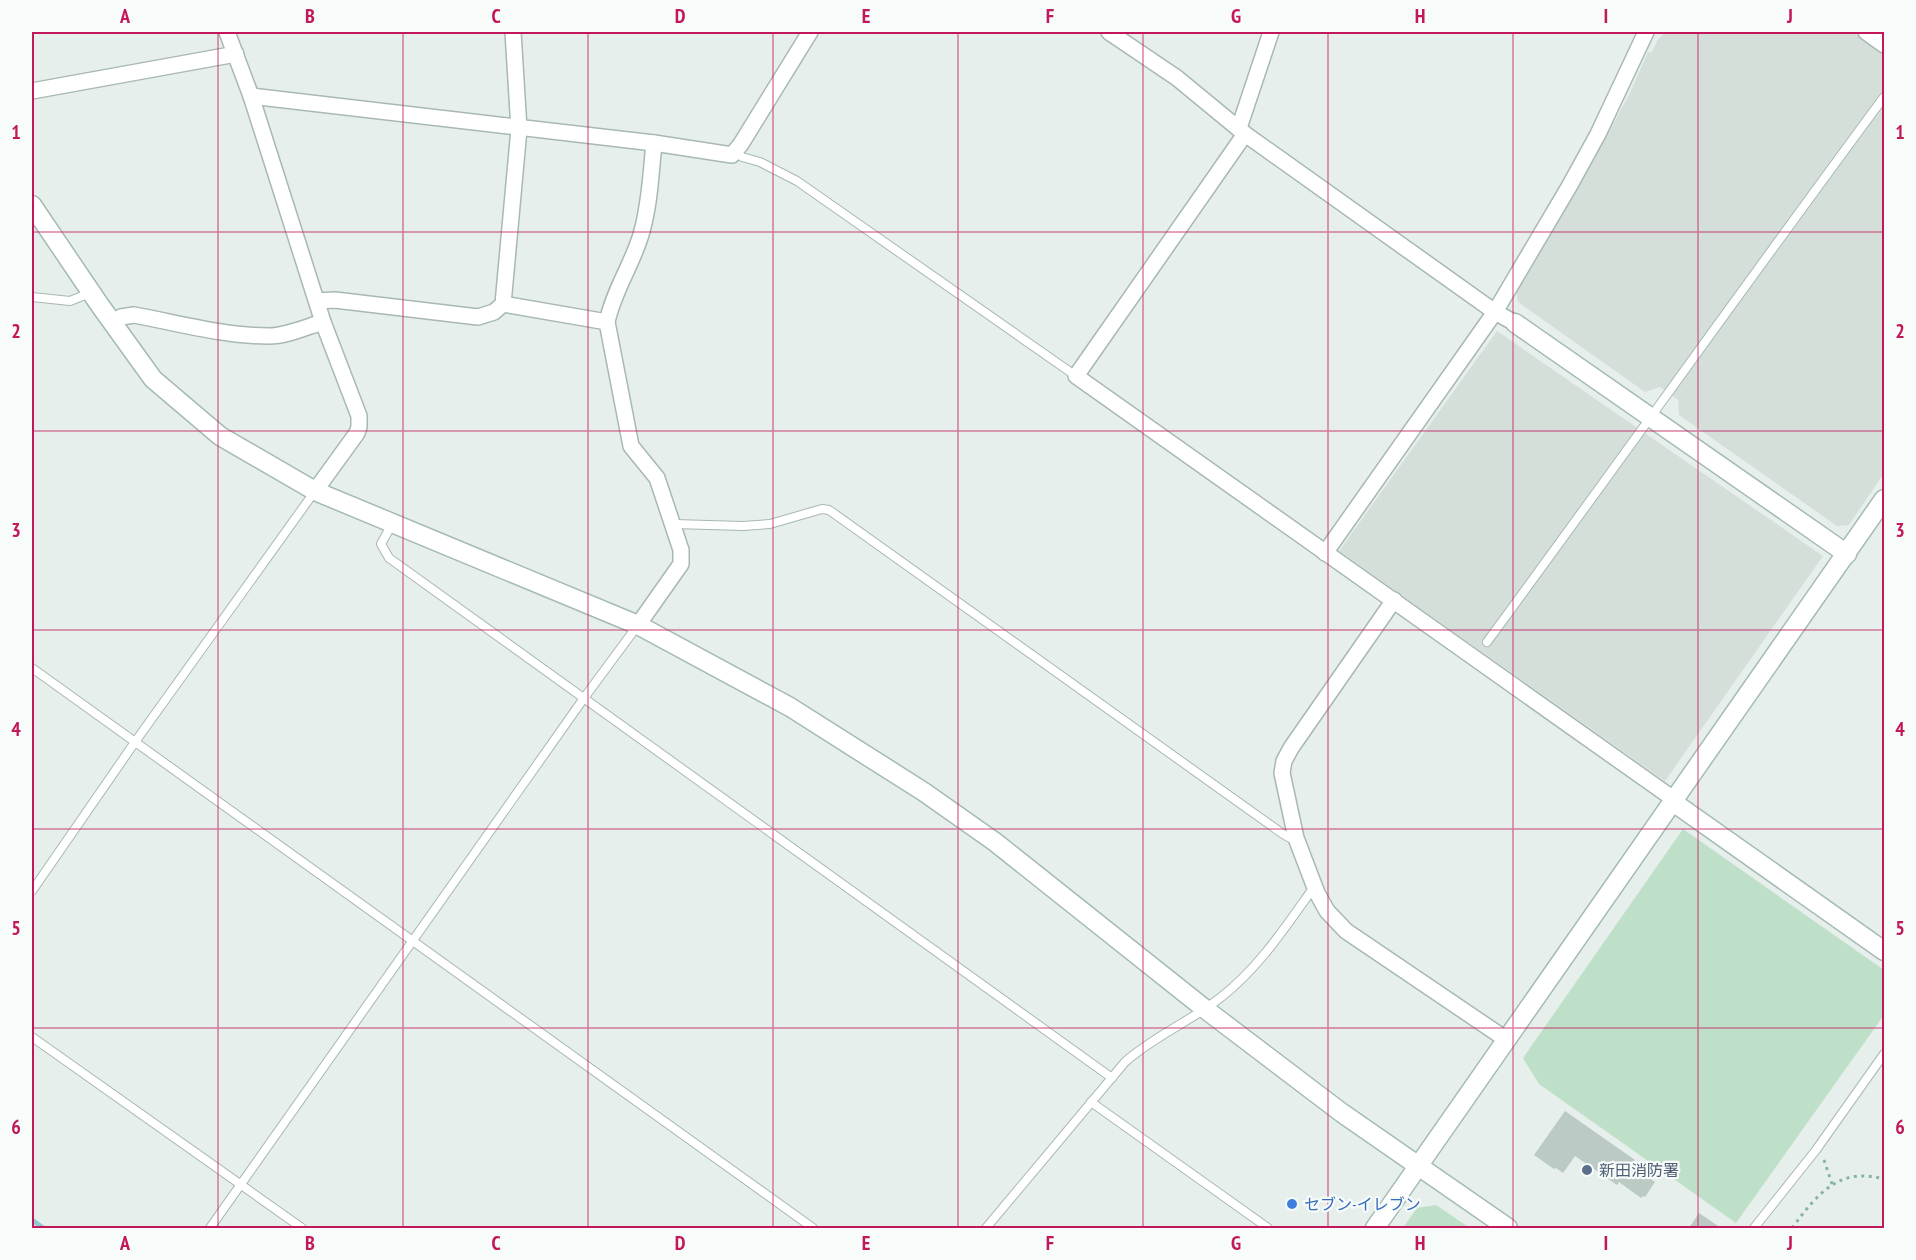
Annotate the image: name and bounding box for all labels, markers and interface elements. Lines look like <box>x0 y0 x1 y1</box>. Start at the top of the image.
text: A <box>119 3 131 29</box>
text: B <box>305 3 315 29</box>
text: C <box>491 3 501 29</box>
text: D <box>675 3 686 29</box>
text: E <box>862 3 870 29</box>
text: F <box>1046 3 1054 29</box>
text: G <box>1231 3 1241 29</box>
text: H <box>1415 3 1425 29</box>
text: I <box>1604 3 1608 29</box>
text: J <box>1786 3 1793 29</box>
text: 1 <box>11 119 21 145</box>
text: 1 <box>1895 119 1905 145</box>
text: 2 <box>11 318 21 344</box>
text: 2 <box>1895 318 1905 344</box>
text: 3 <box>11 517 21 543</box>
text: 3 <box>1895 517 1905 543</box>
text: 4 <box>11 716 21 742</box>
text: 4 <box>1895 716 1905 742</box>
text: 5 <box>11 915 21 941</box>
text: 5 <box>1895 915 1905 941</box>
text: 6 <box>11 1114 21 1140</box>
text: 6 <box>1895 1114 1905 1140</box>
place label: 新田消防署 <box>1599 1160 1679 1180</box>
marker: 新田消防署 <box>1580 1163 1594 1177</box>
place label: セブン-イレブン <box>1304 1194 1421 1214</box>
marker: セブン-イレブン <box>1285 1197 1299 1211</box>
text: A <box>119 1230 131 1256</box>
text: B <box>305 1230 315 1256</box>
text: C <box>491 1230 501 1256</box>
text: D <box>675 1230 686 1256</box>
text: E <box>862 1230 870 1256</box>
text: F <box>1046 1230 1054 1256</box>
text: G <box>1231 1230 1241 1256</box>
text: H <box>1415 1230 1425 1256</box>
text: I <box>1604 1230 1608 1256</box>
text: J <box>1786 1230 1793 1256</box>

